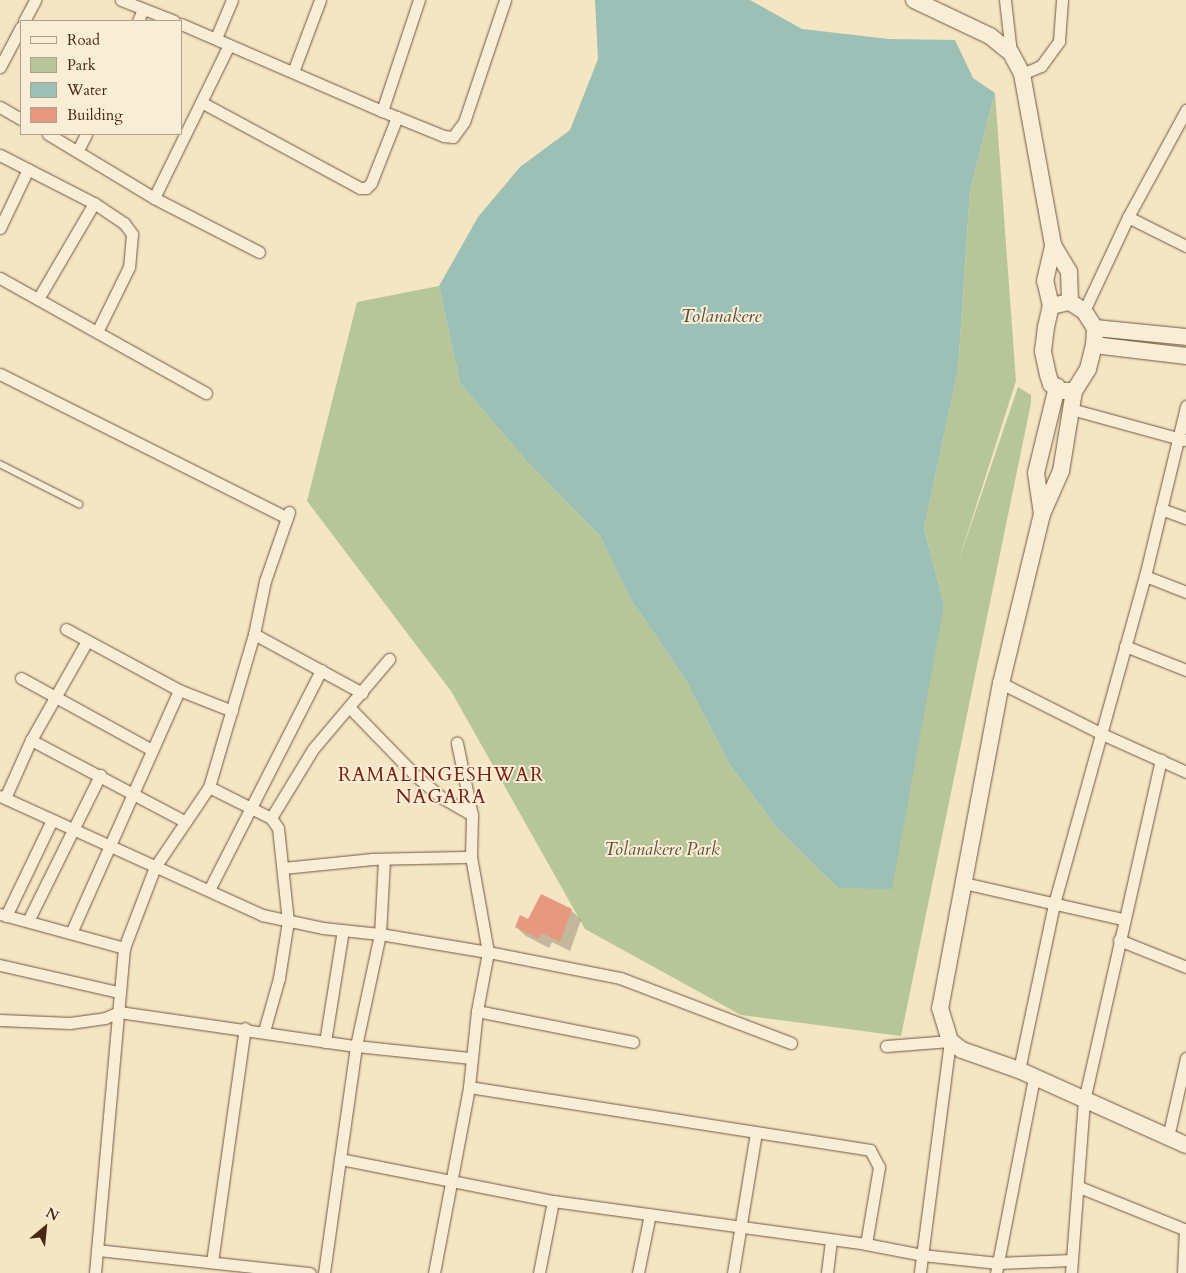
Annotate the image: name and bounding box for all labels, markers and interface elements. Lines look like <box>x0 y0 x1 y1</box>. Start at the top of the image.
legend <box>20 20 182 135</box>
text: Road <box>67 30 100 50</box>
text: Park <box>67 55 96 75</box>
text: Water <box>67 80 107 100</box>
text: Building <box>67 105 123 125</box>
water label: Tolanakere <box>681 306 761 328</box>
district label: RAMALINGESHWAR NAGARA <box>336 765 546 809</box>
park label: Tolanakere Park <box>604 839 720 861</box>
north arrow <box>20 1203 70 1253</box>
text: N <box>42 1203 62 1226</box>

